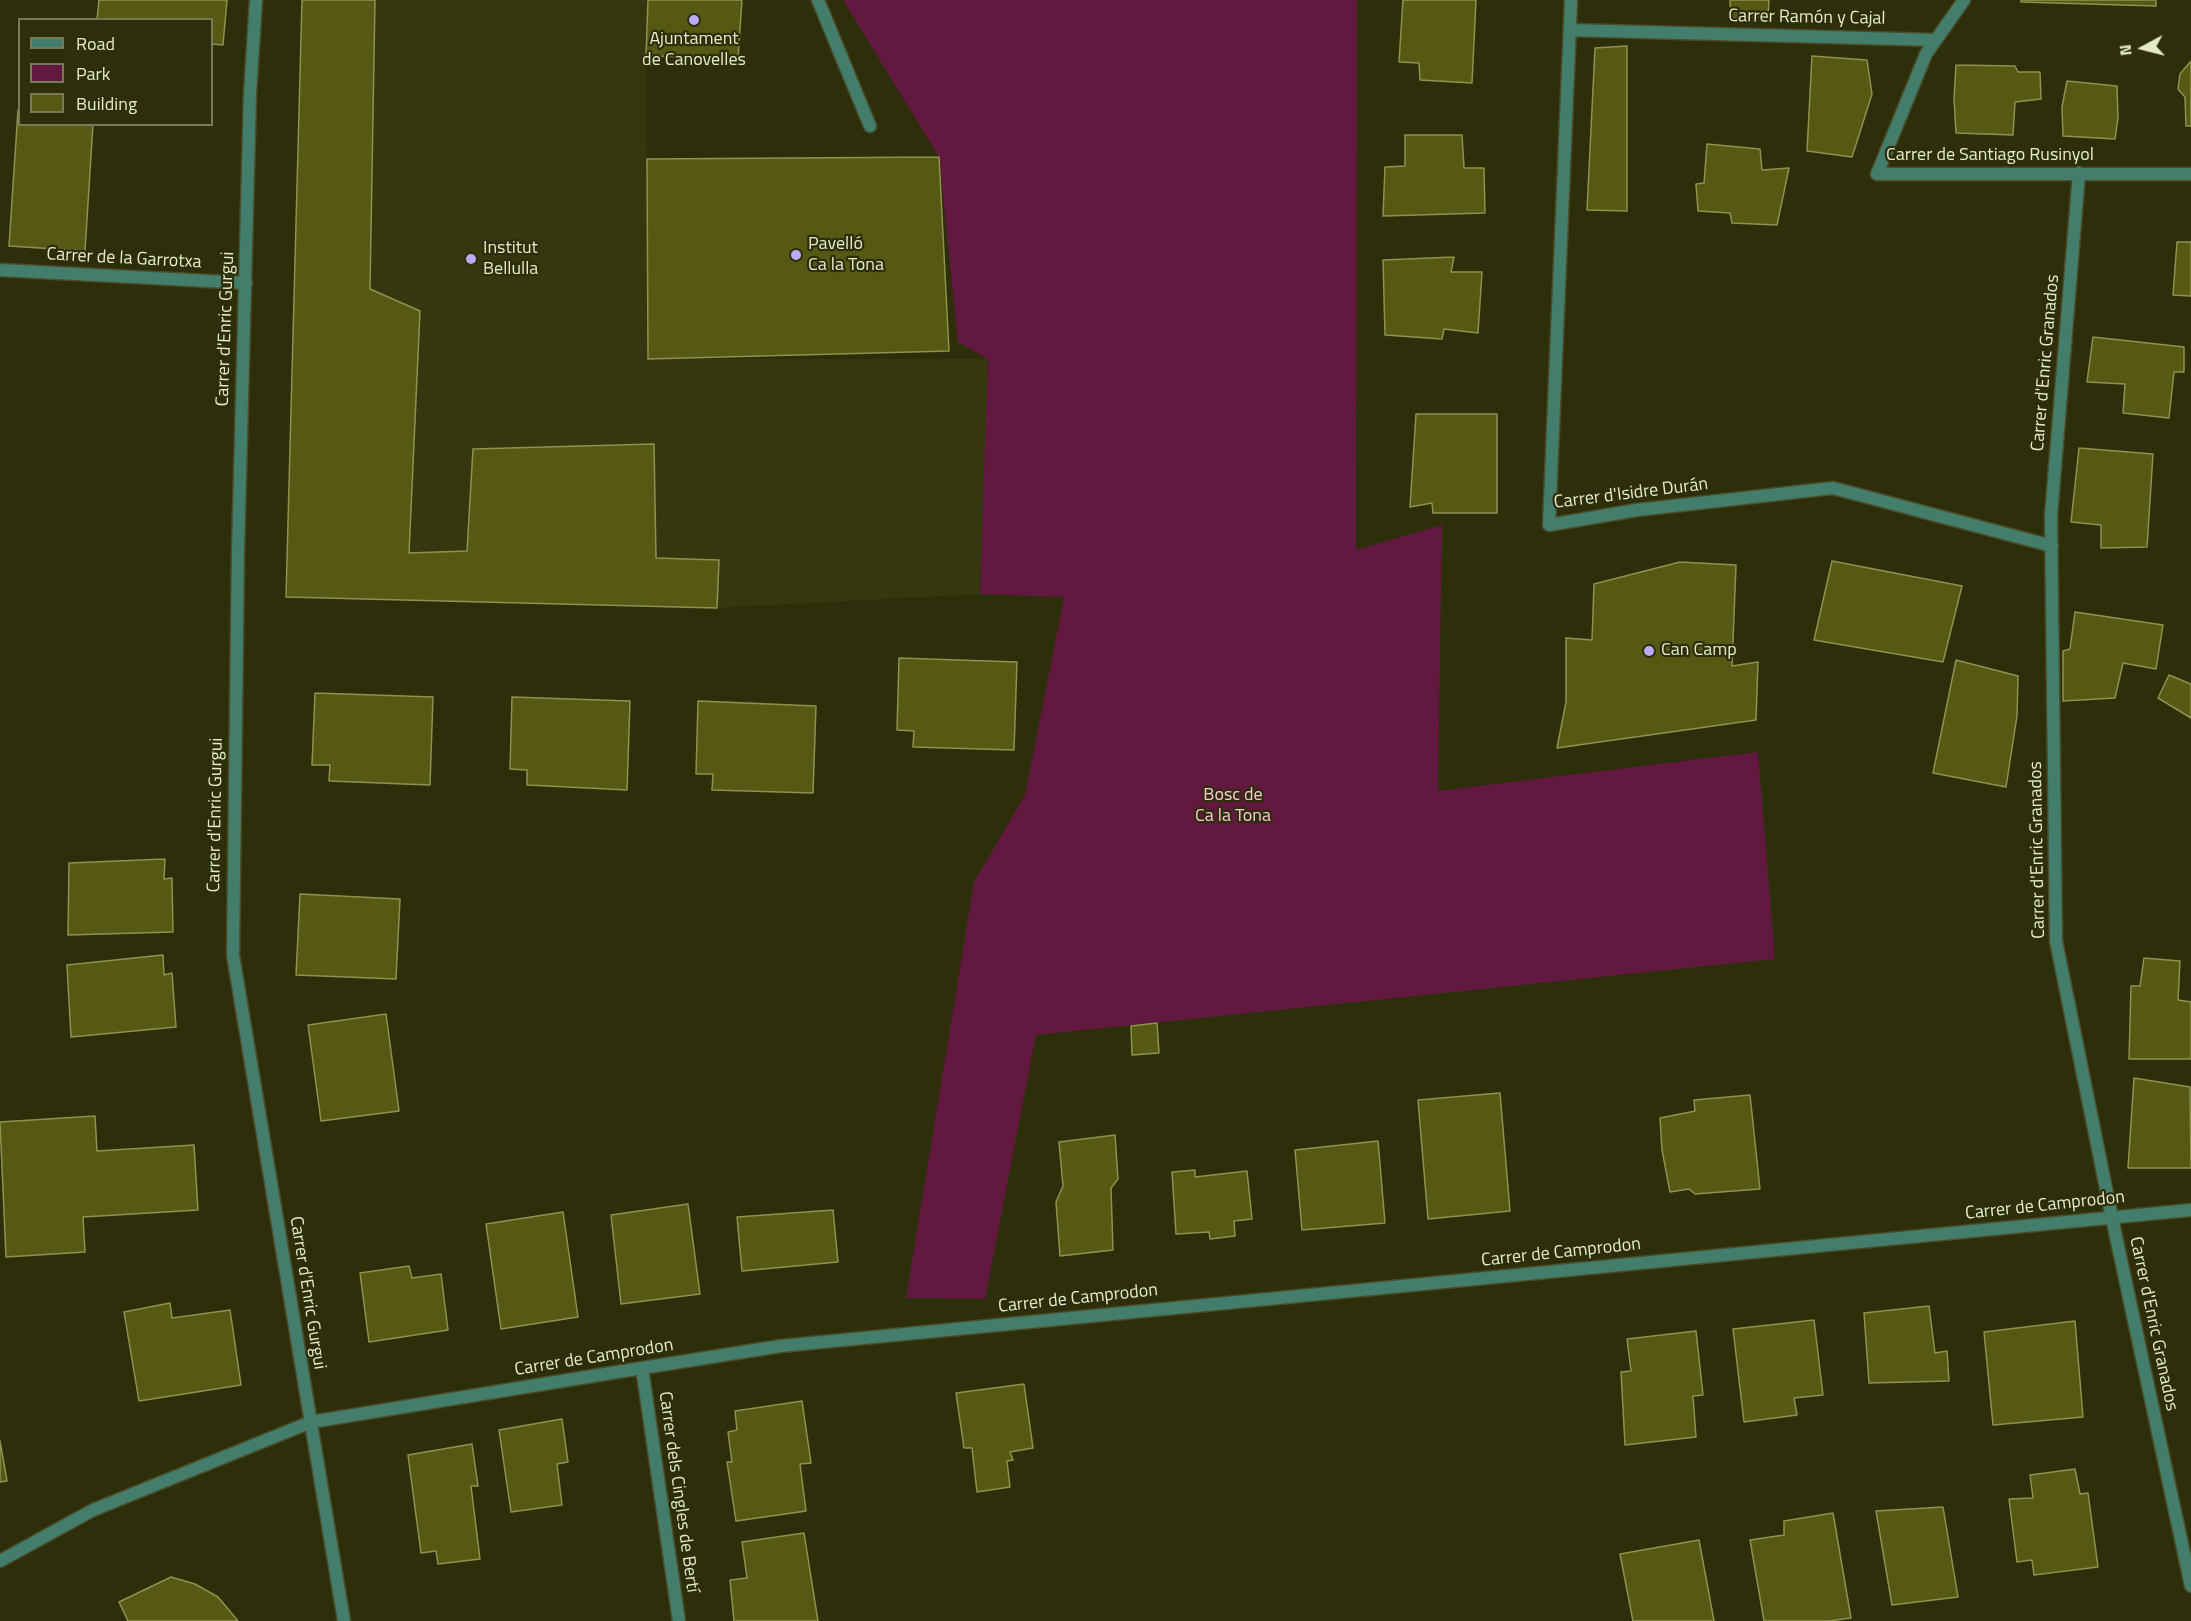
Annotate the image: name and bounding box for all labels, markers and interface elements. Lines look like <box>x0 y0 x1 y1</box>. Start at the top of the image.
street label: Carrer Ramón y Cajal <box>1728 6 1886 30</box>
marker: Ajuntament de Canovelles <box>687 13 701 27</box>
legend <box>18 18 213 126</box>
north arrow <box>2113 18 2173 78</box>
place label: Ajuntament de Canovelles <box>642 29 746 72</box>
text: Road <box>76 30 115 57</box>
text: N <box>2113 43 2138 57</box>
text: Park <box>76 60 110 87</box>
text: Building <box>76 90 137 117</box>
street label: Carrer de Santiago Rusinyol <box>1886 145 2094 167</box>
place label: Pavelló Ca la Tona <box>808 234 884 276</box>
place label: Institut Bellulla <box>483 238 538 280</box>
street label: Carrer de la Garrotxa <box>46 244 202 274</box>
marker: Pavelló Ca la Tona <box>789 248 803 262</box>
street label: Carrer d'Enric Gurgui <box>213 251 239 407</box>
marker: Institut Bellulla <box>464 252 478 266</box>
street label: Carrer d'Enric Granados <box>2027 274 2065 452</box>
street label: Carrer d'Isidre Durán <box>1553 474 1709 514</box>
place label: Can Camp <box>1661 640 1737 662</box>
marker: Can Camp <box>1642 644 1656 658</box>
street label: Carrer d'Enric Gurgui <box>204 737 228 893</box>
street label: Carrer d'Enric Granados <box>2026 761 2050 939</box>
park label: Bosc de Ca la Tona <box>1195 785 1271 828</box>
street label: Carrer de Camprodon <box>1964 1187 2126 1225</box>
street label: Carrer d'Enric Gurgui <box>284 1215 330 1371</box>
street label: Carrer de Camprodon <box>1480 1234 1642 1272</box>
street label: Carrer d'Enric Granados <box>2124 1235 2182 1413</box>
street label: Carrer de Camprodon <box>997 1280 1159 1318</box>
street label: Carrer de Camprodon <box>513 1335 675 1381</box>
street label: Carrer dels Cingles de Bertí <box>653 1390 703 1594</box>

